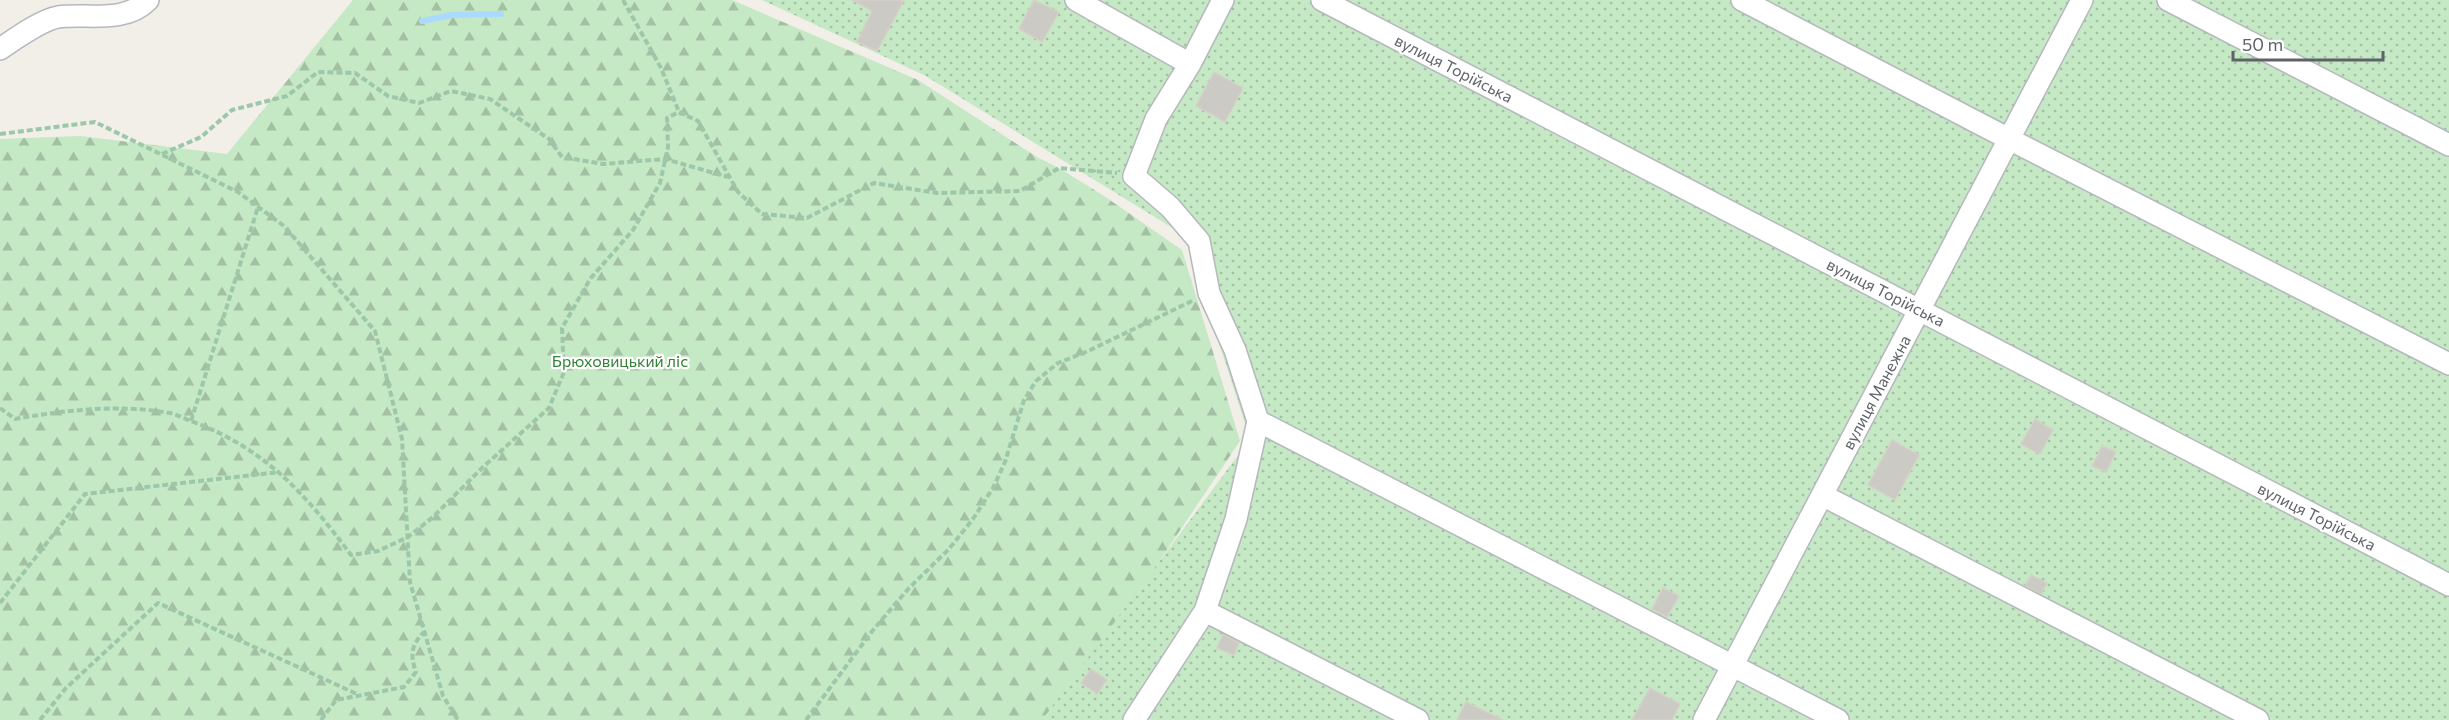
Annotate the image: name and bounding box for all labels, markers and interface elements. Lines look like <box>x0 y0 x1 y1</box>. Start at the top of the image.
scale bar <box>2233 24 2383 62</box>
street label: вулиця Торійська <box>1392 30 1516 106</box>
text: 50 m <box>2242 33 2283 55</box>
street label: вулиця Торійська <box>1824 254 1948 330</box>
street label: вулиця Манежна <box>1838 332 1914 452</box>
park label: Брюховицький ліс <box>552 351 688 370</box>
street label: вулиця Торійська <box>2255 478 2379 554</box>

